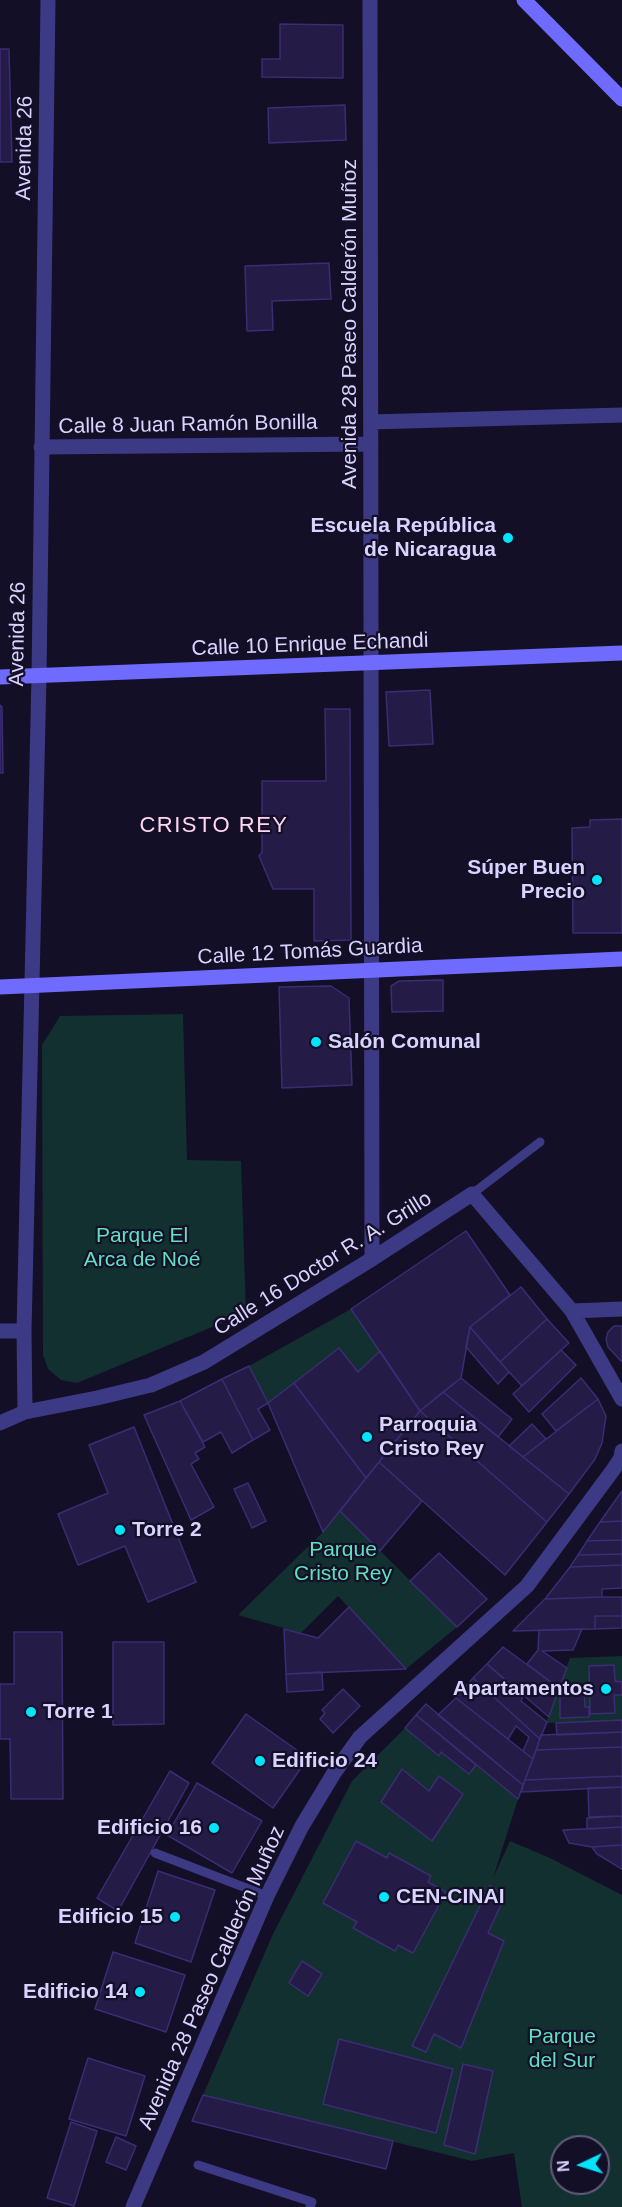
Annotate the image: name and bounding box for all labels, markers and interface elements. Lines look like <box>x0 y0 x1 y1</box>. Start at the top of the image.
street label: Avenida 26 <box>11 95 39 201</box>
street label: Avenida 28 Paseo Calderón Muñoz <box>337 159 363 489</box>
street label: Calle 8 Juan Ramón Bonilla <box>58 410 318 440</box>
place label: Escuela República de Nicaragua <box>310 513 496 563</box>
marker: Escuela República de Nicaragua <box>501 531 515 545</box>
street label: Avenida 26 <box>4 581 32 687</box>
street label: Calle 10 Enrique Echandi <box>191 628 429 662</box>
district label: CRISTO REY <box>139 813 289 839</box>
place label: Súper Buen Precio <box>467 855 585 905</box>
marker: Súper Buen Precio <box>590 873 604 887</box>
street label: Calle 12 Tomás Guardia <box>197 934 423 970</box>
place label: Salón Comunal <box>328 1029 481 1055</box>
marker: Salón Comunal <box>309 1035 323 1049</box>
street label: Calle 16 Doctor R. A. Grillo <box>209 1187 437 1341</box>
park label: Parque El Arca de Noé <box>84 1223 200 1273</box>
place label: Parroquia Cristo Rey <box>379 1412 484 1462</box>
marker: Parroquia Cristo Rey <box>360 1430 374 1444</box>
place label: Torre 2 <box>132 1517 202 1543</box>
marker: Torre 2 <box>113 1523 127 1537</box>
park label: Parque Cristo Rey <box>294 1537 392 1587</box>
place label: Apartamentos <box>453 1676 594 1702</box>
marker: Apartamentos <box>599 1682 613 1696</box>
place label: Torre 1 <box>43 1699 113 1725</box>
marker: Torre 1 <box>24 1705 38 1719</box>
place label: Edificio 24 <box>272 1748 377 1774</box>
marker: Edificio 24 <box>253 1754 267 1768</box>
place label: Edificio 16 <box>97 1815 202 1841</box>
marker: Edificio 16 <box>207 1821 221 1835</box>
street label: Avenida 28 Paseo Calderón Muñoz <box>133 1822 291 2134</box>
place label: CEN-CINAI <box>396 1884 504 1910</box>
marker: CEN-CINAI <box>377 1890 391 1904</box>
place label: Edificio 15 <box>58 1904 163 1930</box>
marker: Edificio 15 <box>168 1910 182 1924</box>
place label: Edificio 14 <box>23 1979 128 2005</box>
marker: Edificio 14 <box>133 1985 147 1999</box>
park label: Parque del Sur <box>528 2024 596 2074</box>
north arrow <box>550 2135 610 2195</box>
text: N <box>555 2160 572 2173</box>

